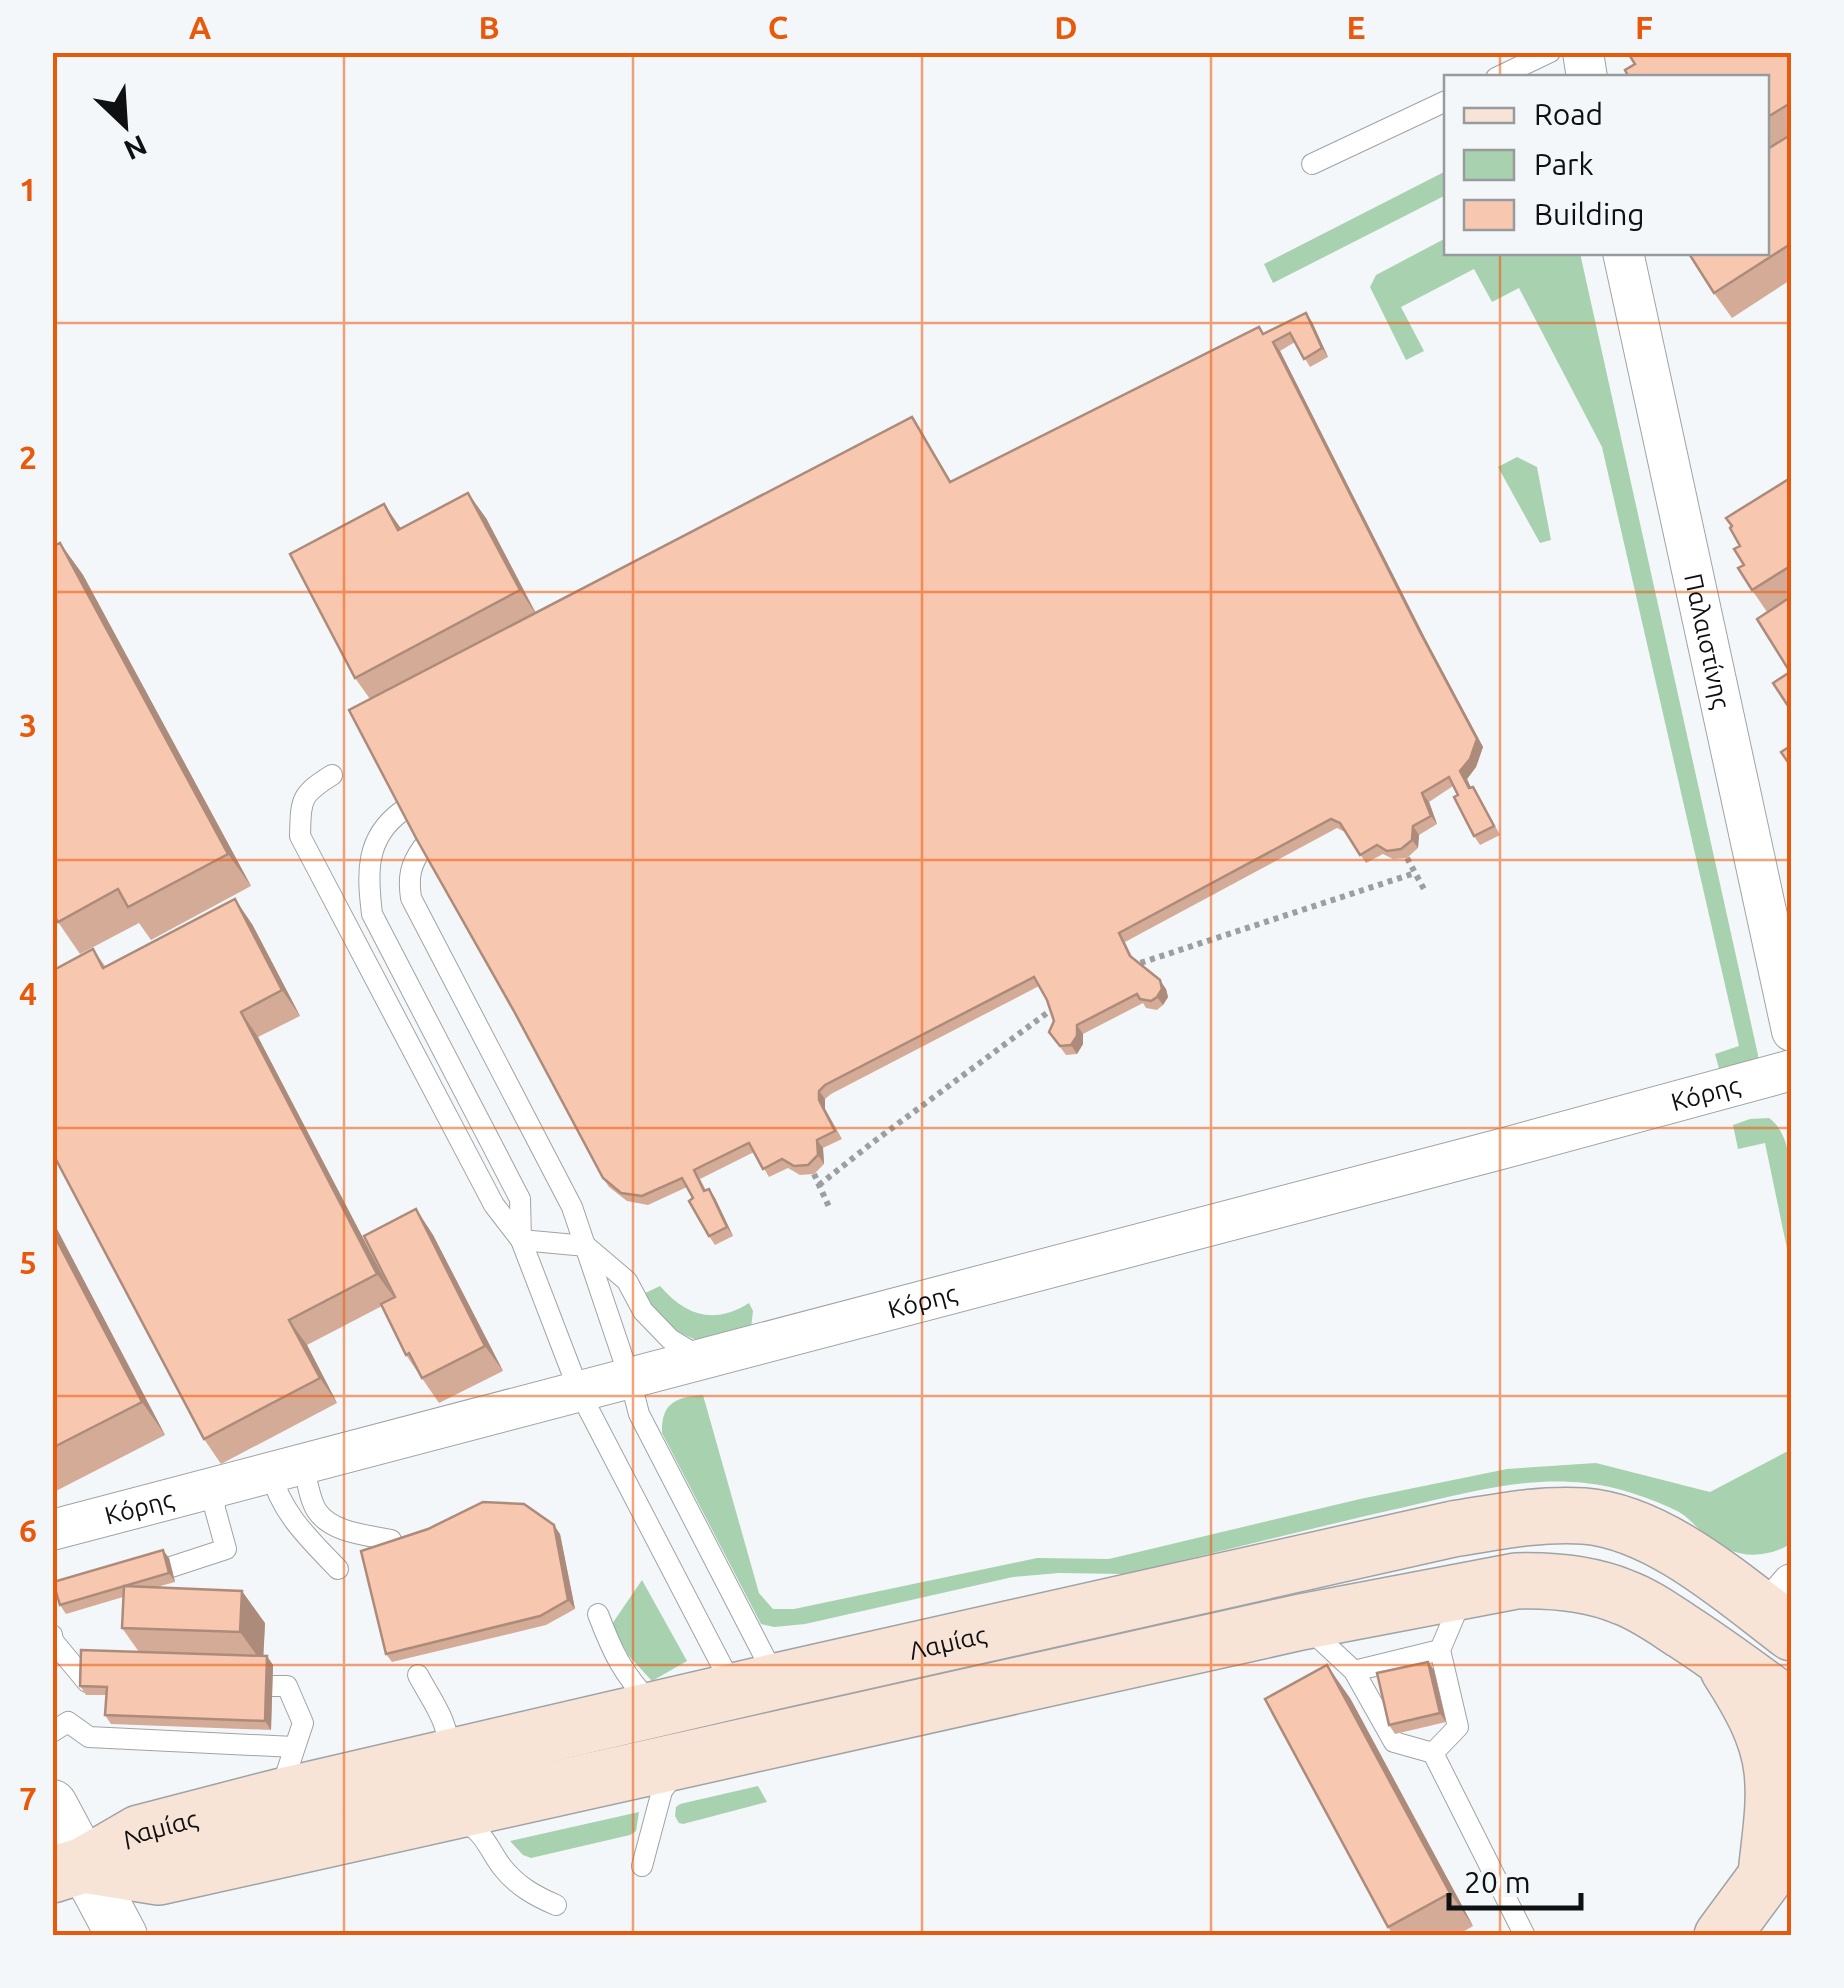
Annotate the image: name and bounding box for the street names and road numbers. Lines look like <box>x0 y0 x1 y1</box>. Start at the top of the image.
street label: Παλαιστίνης <box>1679 571 1736 711</box>
street label: Κόρης <box>1668 1071 1743 1116</box>
street label: Κόρης <box>885 1279 960 1324</box>
street label: Κόρης <box>102 1485 176 1530</box>
street label: Λαμίας <box>906 1620 989 1665</box>
street label: Λαμίας <box>116 1804 201 1854</box>

